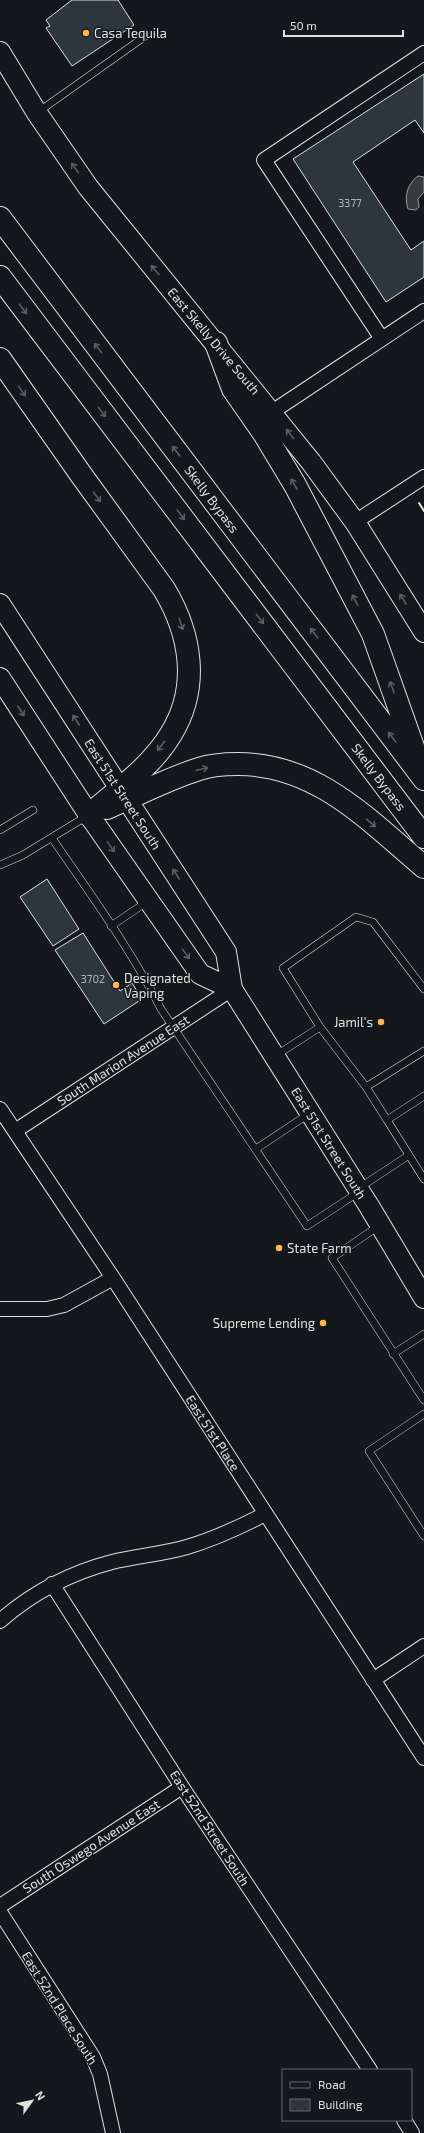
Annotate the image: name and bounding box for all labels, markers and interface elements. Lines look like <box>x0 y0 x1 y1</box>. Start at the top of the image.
scale bar <box>284 12 403 38</box>
text: 50 m <box>290 18 317 32</box>
place label: Casa Tequila <box>94 25 167 41</box>
marker: Casa Tequila <box>81 28 91 38</box>
one-way arrow <box>71 163 79 174</box>
house number: 3377 <box>338 196 362 209</box>
one-way arrow <box>151 265 160 276</box>
street label: East Skelly Drive South <box>165 284 263 398</box>
one-way arrow <box>19 303 27 314</box>
one-way arrow <box>94 342 102 353</box>
one-way arrow <box>18 385 26 396</box>
one-way arrow <box>98 406 106 417</box>
one-way arrow <box>286 429 294 440</box>
one-way arrow <box>172 446 181 457</box>
street label: Skelly Bypass <box>181 462 243 536</box>
one-way arrow <box>290 478 298 490</box>
one-way arrow <box>93 492 101 503</box>
one-way arrow <box>177 510 185 521</box>
one-way arrow <box>399 593 407 605</box>
one-way arrow <box>350 594 358 606</box>
one-way arrow <box>256 613 264 624</box>
one-way arrow <box>178 618 185 631</box>
one-way arrow <box>310 627 319 638</box>
one-way arrow <box>388 681 395 694</box>
one-way arrow <box>17 705 25 716</box>
one-way arrow <box>71 715 80 726</box>
one-way arrow <box>388 732 397 743</box>
street label: East 51st Street South <box>81 736 165 852</box>
street label: Skelly Bypass <box>348 740 410 814</box>
one-way arrow <box>157 741 166 752</box>
one-way arrow <box>195 764 208 772</box>
one-way arrow <box>365 818 376 827</box>
one-way arrow <box>107 842 115 853</box>
one-way arrow <box>171 868 179 880</box>
one-way arrow <box>182 948 190 959</box>
place label: Designated Vaping <box>124 970 191 1001</box>
house number: 3702 <box>81 972 105 985</box>
marker: Designated Vaping <box>111 980 121 990</box>
street label: South Marion Avenue East <box>54 1011 192 1109</box>
place label: Jamil's <box>334 1014 373 1030</box>
marker: Jamil's <box>376 1017 386 1027</box>
street label: East 51st Street South <box>288 1084 370 1202</box>
place label: State Farm <box>287 1240 352 1256</box>
marker: State Farm <box>274 1243 284 1253</box>
place label: Supreme Lending <box>213 1315 315 1331</box>
marker: Supreme Lending <box>318 1318 328 1328</box>
street label: East 51st Place <box>182 1392 244 1474</box>
street label: East 52nd Street South <box>167 1767 253 1889</box>
street label: South Oswego Avenue East <box>20 1796 163 1896</box>
street label: East 52nd Place South <box>19 1948 101 2068</box>
legend <box>282 2069 412 2121</box>
text: Road <box>318 2077 346 2091</box>
north arrow <box>12 2081 52 2121</box>
text: N <box>33 2088 48 2102</box>
text: Building <box>318 2097 363 2111</box>

